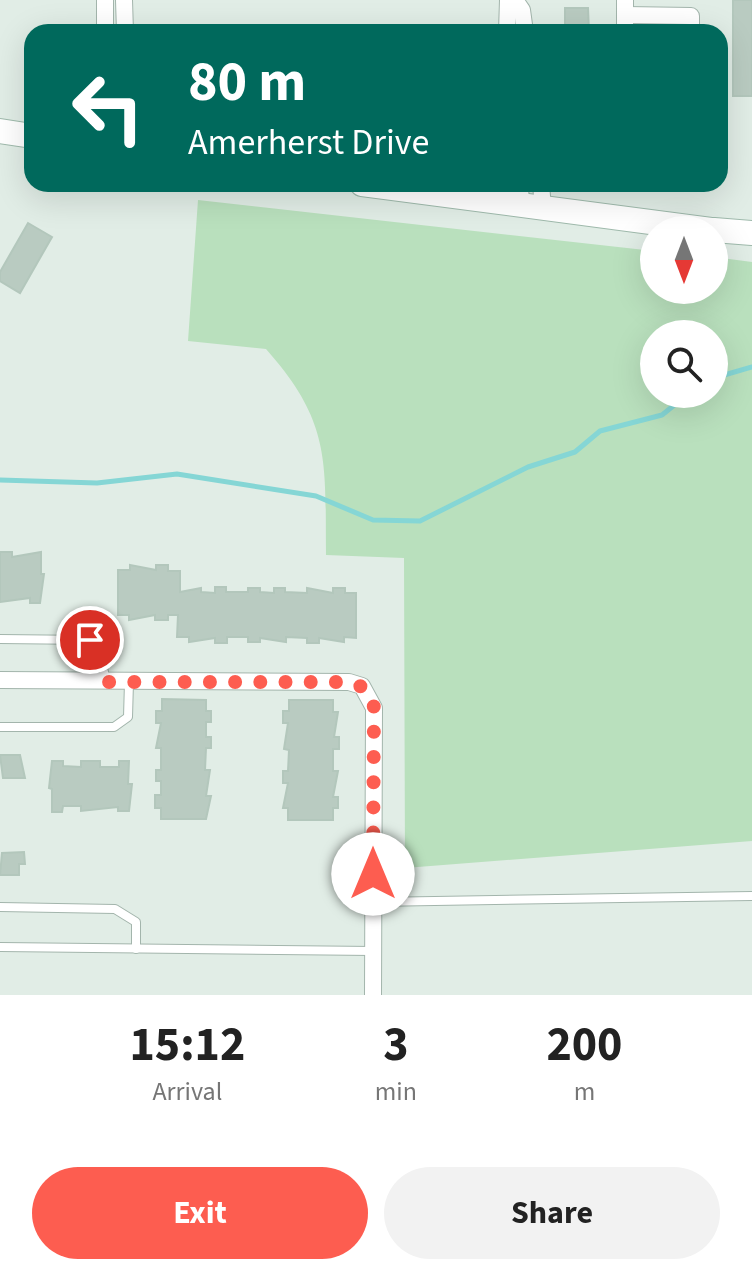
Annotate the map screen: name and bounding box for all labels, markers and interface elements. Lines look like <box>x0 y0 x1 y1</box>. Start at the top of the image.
text: 80 m <box>188 43 306 122</box>
icon: left <box>56 56 160 160</box>
text: Amerherst Drive <box>188 117 429 168</box>
north arrow <box>640 216 728 304</box>
map controls <box>640 216 728 408</box>
button: search <box>640 320 728 408</box>
pin <box>56 606 124 674</box>
icon: arrive <box>68 618 112 662</box>
position arrow <box>331 832 415 916</box>
text: 15:12 <box>129 1011 245 1079</box>
text: 3 <box>383 1011 409 1079</box>
text: 200 <box>546 1011 622 1079</box>
text: Arrival <box>152 1073 222 1110</box>
text: min <box>375 1073 417 1110</box>
text: m <box>574 1073 595 1110</box>
button: Exit <box>32 1167 368 1259</box>
button: Share <box>384 1167 720 1259</box>

